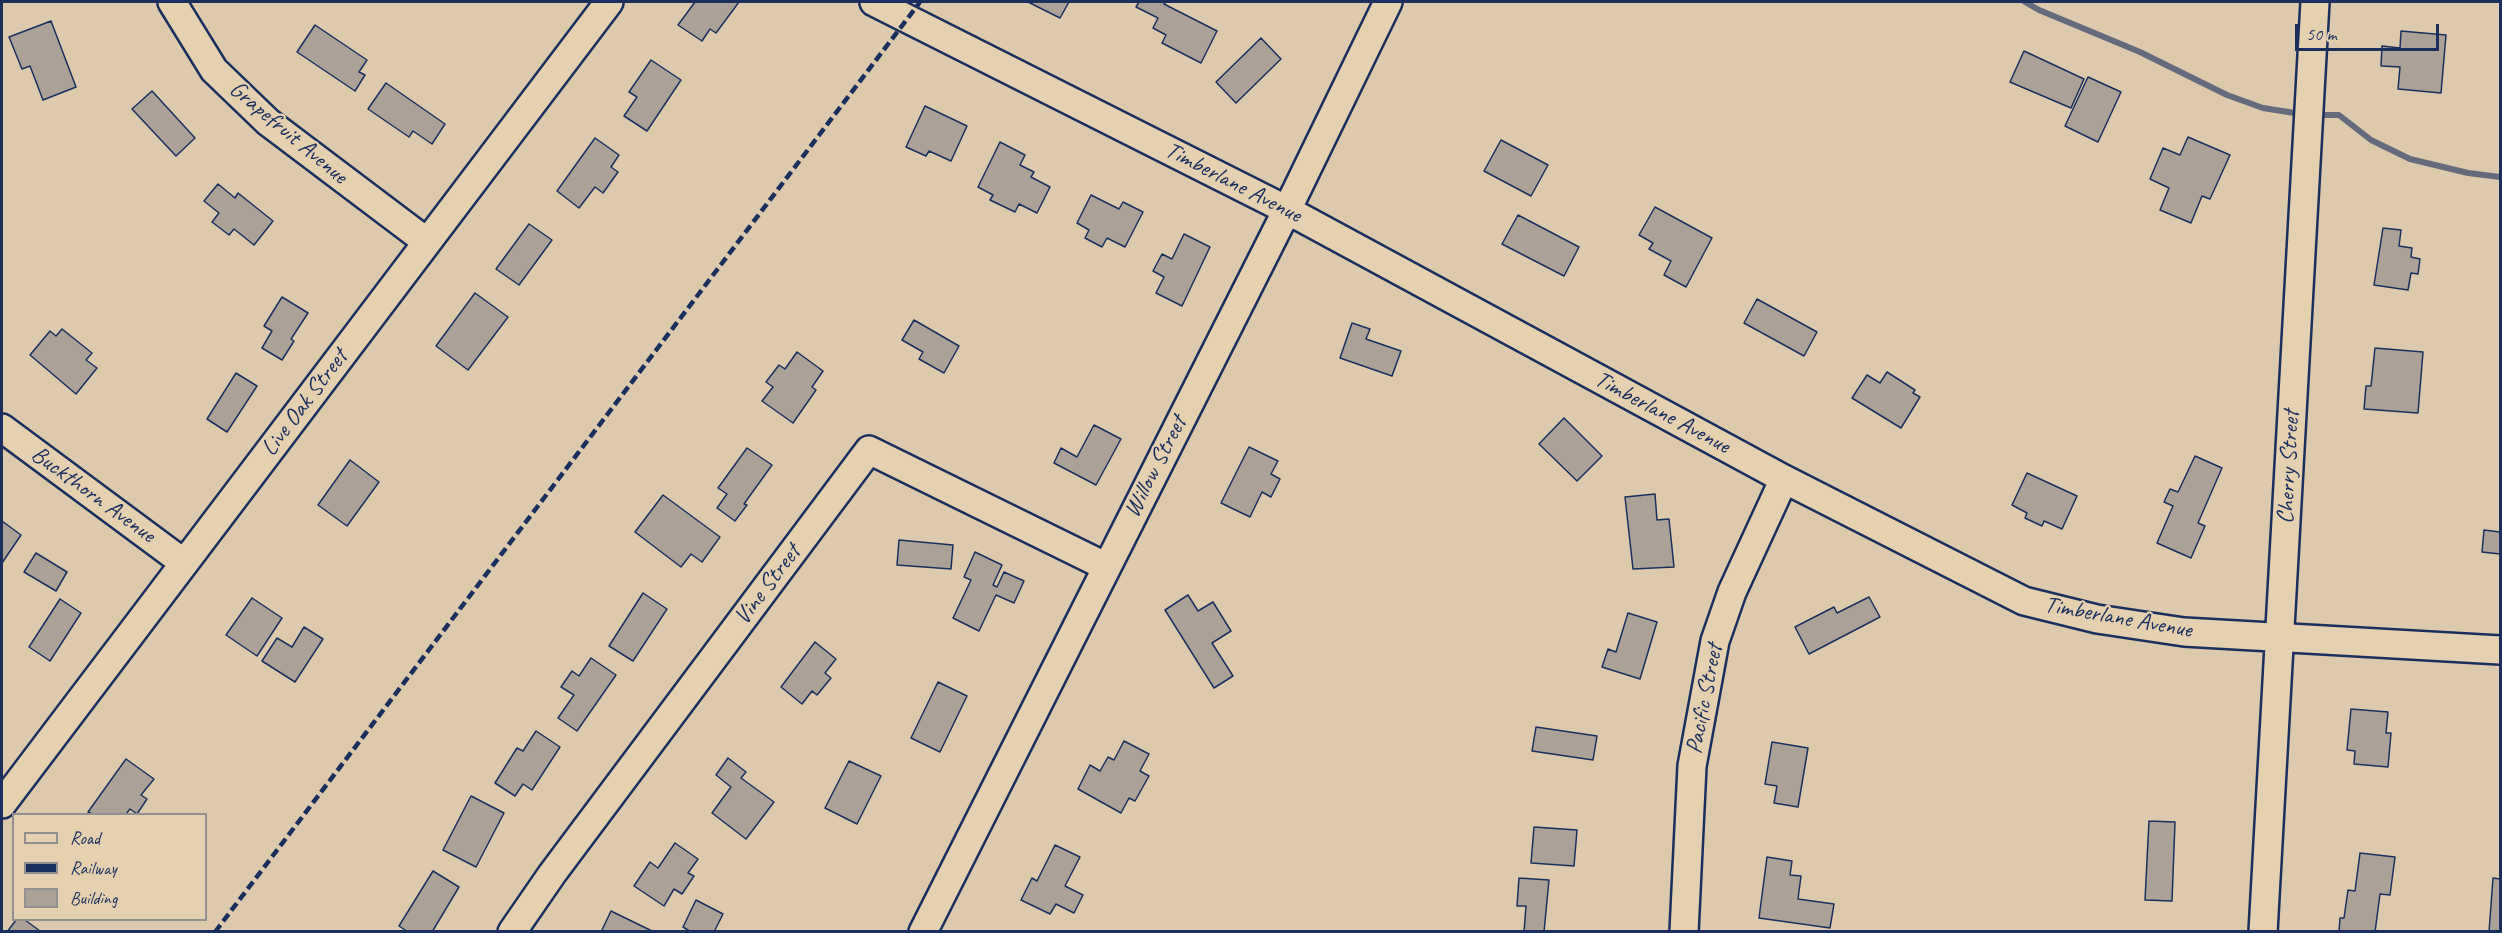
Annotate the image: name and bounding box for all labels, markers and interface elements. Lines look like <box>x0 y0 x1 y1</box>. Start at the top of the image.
scale bar <box>2298 12 2442 50</box>
text: 50 m <box>2306 23 2337 45</box>
street label: Grapefruit Avenue <box>223 75 353 191</box>
street label: Timberlane Avenue <box>1160 136 1306 230</box>
street label: Live Oak Street <box>256 344 354 462</box>
street label: Timberlane Avenue <box>1589 365 1735 461</box>
street label: Cherry Street <box>2272 409 2306 525</box>
street label: Willow Street <box>1118 412 1194 522</box>
street label: Buckthorn Avenue <box>25 440 161 550</box>
street label: Vine Street <box>729 539 807 631</box>
street label: Timberlane Avenue <box>2042 591 2194 645</box>
street label: Pacific Street <box>1680 642 1730 756</box>
legend <box>12 813 207 921</box>
text: Road <box>70 827 100 849</box>
text: Railway <box>70 857 117 879</box>
text: Building <box>70 887 117 909</box>

